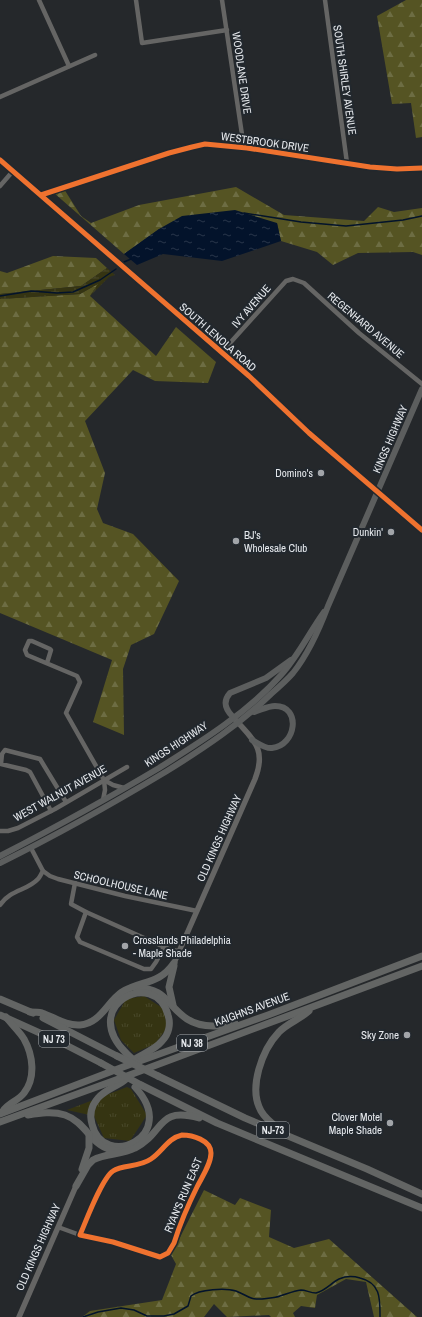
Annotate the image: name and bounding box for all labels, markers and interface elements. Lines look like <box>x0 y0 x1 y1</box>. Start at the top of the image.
street label: SOUTH SHIRLEY AVENUE <box>330 24 360 136</box>
street label: WOODLANE DRIVE <box>229 31 255 115</box>
street label: WESTBROOK DRIVE <box>220 129 310 155</box>
street label: IVY AVENUE <box>228 281 274 331</box>
street label: REGENHARD AVENUE <box>325 289 407 361</box>
street label: SOUTH LENOLA ROAD <box>177 300 259 374</box>
street label: KINGS HIGHWAY <box>369 403 411 475</box>
place label: Domino's <box>275 466 313 480</box>
marker: Domino's <box>316 468 326 478</box>
place label: Dunkin' <box>353 525 383 539</box>
marker: Dunkin' <box>386 527 396 537</box>
place label: BJ's Wholesale Club <box>244 528 307 555</box>
marker: BJ's Wholesale Club <box>231 536 241 546</box>
street label: KINGS HIGHWAY <box>142 718 210 770</box>
street label: WEST WALNUT AVENUE <box>11 762 109 824</box>
street label: OLD KINGS HIGHWAY <box>194 792 244 884</box>
street label: SCHOOLHOUSE LANE <box>73 867 169 903</box>
place label: Crosslands Philadelphia - Maple Shade <box>133 933 231 960</box>
marker: Crosslands Philadelphia - Maple Shade <box>120 941 130 951</box>
street label: KAIGHNS AVENUE <box>212 989 292 1029</box>
place label: Sky Zone <box>361 1028 399 1042</box>
marker: Sky Zone <box>402 1030 412 1040</box>
road number: NJ 73 <box>39 1031 69 1047</box>
road number: NJ 38 <box>177 1035 207 1051</box>
place label: Clover Motel Maple Shade <box>329 1110 382 1137</box>
marker: Clover Motel Maple Shade <box>385 1118 395 1128</box>
road number: NJ-73 <box>257 1122 289 1138</box>
street label: RYAN'S RUN EAST <box>161 1155 205 1235</box>
street label: OLD KINGS HIGHWAY <box>13 1201 63 1293</box>

